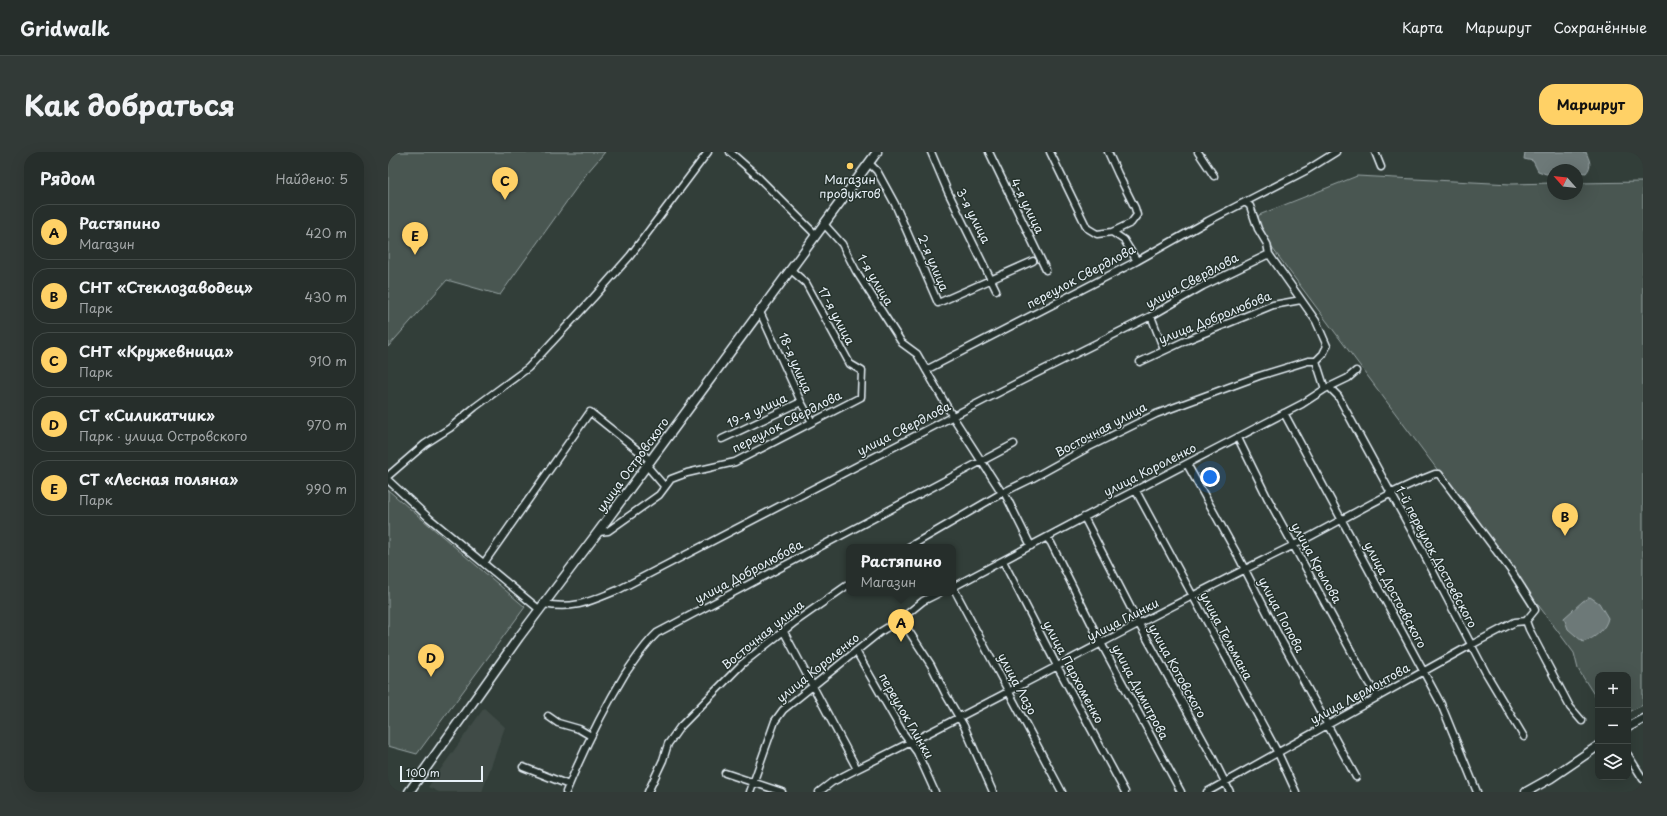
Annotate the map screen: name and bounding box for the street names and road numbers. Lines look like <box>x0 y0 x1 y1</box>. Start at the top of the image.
street label: 4-я улица <box>1007 175 1049 237</box>
street label: 3-я улица <box>952 185 996 247</box>
street label: 2-я улица <box>914 231 954 294</box>
street label: переулок Свердлова <box>1023 239 1139 312</box>
street label: улица Свердлова <box>1142 248 1242 312</box>
street label: 1-я улица <box>853 250 899 309</box>
street label: 17-я улица <box>814 283 860 348</box>
street label: улица Добролюбова <box>1156 286 1274 348</box>
street label: 18-я улица <box>775 329 817 396</box>
street label: переулок Свердлова <box>729 385 845 457</box>
street label: 19-я улица <box>724 388 790 432</box>
street label: улица Свердлова <box>854 396 954 460</box>
street label: Восточная улица <box>1052 397 1150 461</box>
street label: улица Островского <box>592 413 673 516</box>
street label: улица Короленко <box>1100 438 1199 500</box>
street label: 1-й переулок Достоевского <box>1392 482 1482 631</box>
street label: улица Крылова <box>1287 519 1347 607</box>
street label: улица Добролюбова <box>691 535 806 607</box>
street label: улица Достоевского <box>1360 538 1432 651</box>
street label: улица Попова <box>1254 574 1310 656</box>
street label: улица Тельмана <box>1196 588 1258 683</box>
street label: улица Глинки <box>1083 593 1162 645</box>
street label: Восточная улица <box>717 595 808 673</box>
street label: улица Пархоменко <box>1039 617 1109 727</box>
street label: улица Котовского <box>1145 620 1211 721</box>
street label: улица Короленко <box>772 628 863 706</box>
street label: улица Димитрова <box>1108 641 1174 743</box>
street label: улица Лазо <box>994 649 1042 718</box>
street label: улица Лермонтова <box>1306 658 1413 728</box>
street label: переулок Глинки <box>875 669 939 762</box>

